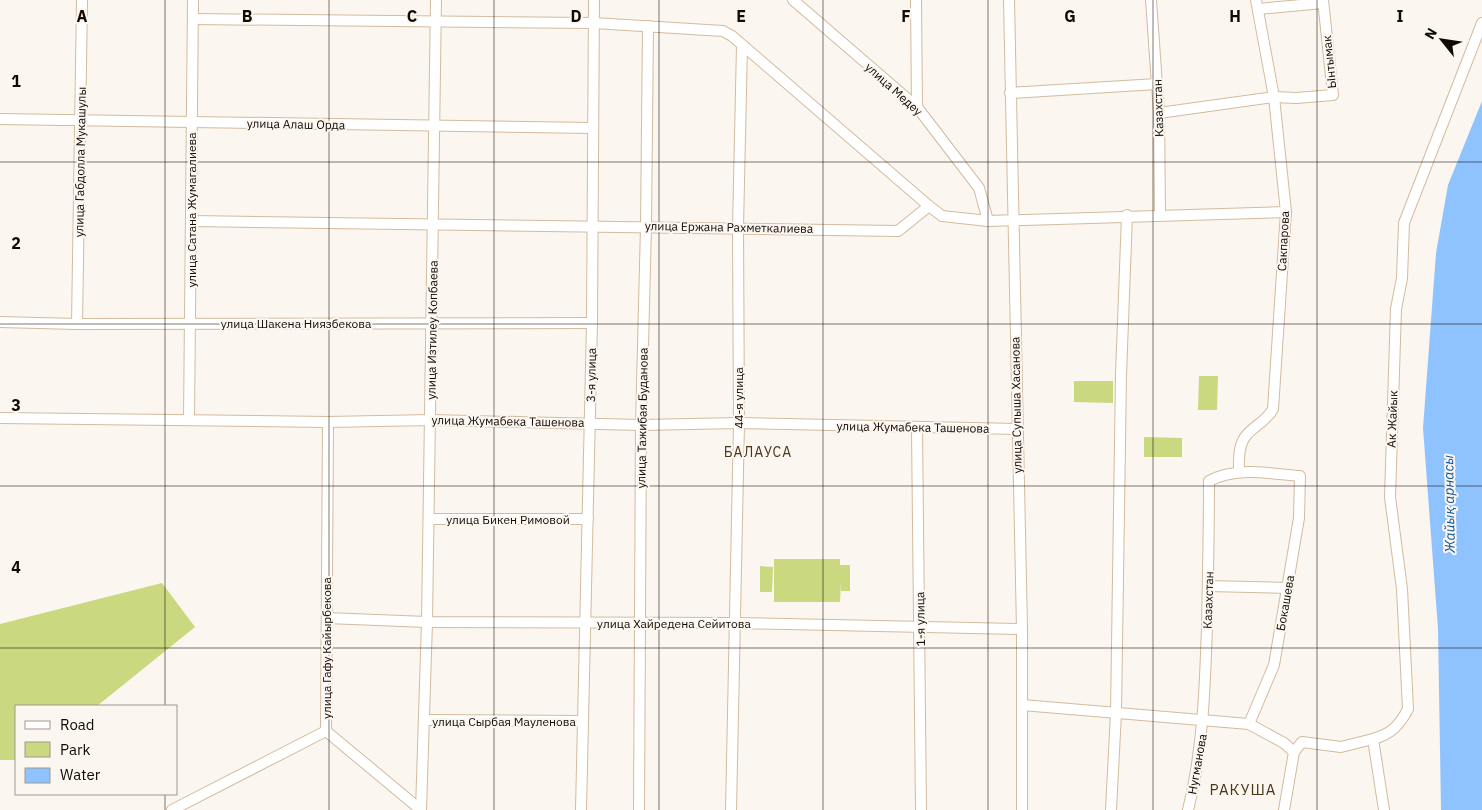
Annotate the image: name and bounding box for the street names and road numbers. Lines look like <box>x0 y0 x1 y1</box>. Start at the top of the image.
street label: Ынтымак <box>1319 34 1339 89</box>
street label: улица Медеу <box>862 59 926 119</box>
street label: Казахстан <box>1149 79 1167 137</box>
street label: улица Габдолла Мукашулы <box>71 87 89 237</box>
street label: улица Алаш Орда <box>247 116 346 132</box>
street label: улица Сатана Жумагалиева <box>184 132 199 288</box>
street label: Сакпарова <box>1274 210 1292 272</box>
street label: улица Ержана Рахметкалиева <box>645 218 814 236</box>
street label: улица Изтилеу Копбаева <box>423 260 441 400</box>
street label: улица Шакена Ниязбекова <box>221 316 372 331</box>
street label: улица Супыша Хасанова <box>1007 336 1025 474</box>
street label: 3-я улица <box>583 347 599 402</box>
street label: улица Тажибая Буданова <box>633 347 651 489</box>
street label: 44-я улица <box>731 367 746 429</box>
street label: Ак Жайык <box>1384 390 1401 448</box>
street label: улица Жумабека Ташенова <box>431 412 585 430</box>
street label: улица Жумабека Ташенова <box>836 418 990 436</box>
street label: улица Бикен Римовой <box>446 512 570 527</box>
street label: Казахстан <box>1199 571 1217 629</box>
street label: Бокашева <box>1273 573 1297 632</box>
street label: улица Гафу Кайырбекова <box>319 577 334 719</box>
street label: 1-я улица <box>912 591 928 646</box>
street label: улица Хайредена Сейитова <box>597 616 751 631</box>
street label: улица Сырбая Мауленова <box>432 714 576 729</box>
street label: Нугманова <box>1184 732 1210 795</box>

